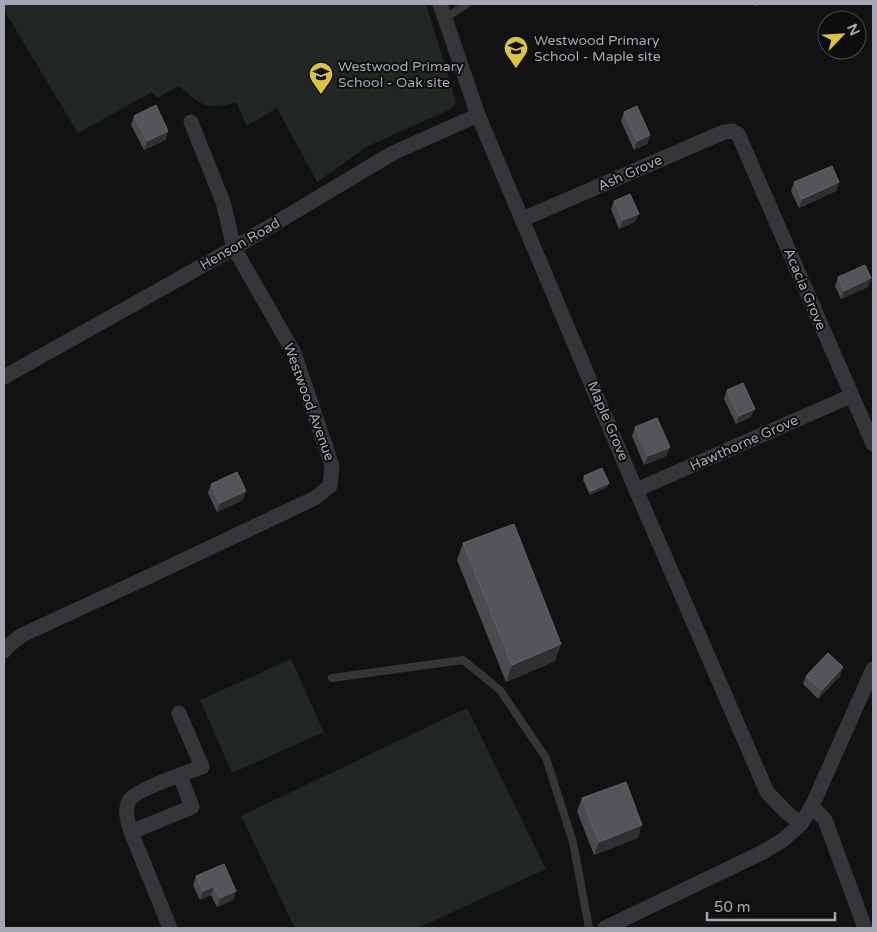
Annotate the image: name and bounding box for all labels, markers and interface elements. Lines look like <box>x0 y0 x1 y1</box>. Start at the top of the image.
north arrow <box>817 10 867 60</box>
text: N <box>843 21 863 38</box>
place label: Westwood Primary School - Maple site <box>534 32 661 65</box>
school or university icon: Westwood Primary School - Maple site <box>503 35 529 69</box>
place label: Westwood Primary School - Oak site <box>338 58 464 91</box>
school or university icon: Westwood Primary School - Oak site <box>308 61 334 95</box>
street label: Ash Grove <box>595 151 665 195</box>
street label: Henson Road <box>197 214 283 274</box>
street label: Acacia Grove <box>780 245 830 333</box>
street label: Westwood Avenue <box>280 341 338 463</box>
street label: Maple Grove <box>584 379 632 463</box>
street label: Hawthorne Grove <box>687 411 801 475</box>
scale bar <box>707 890 834 922</box>
text: 50 m <box>714 898 751 916</box>

